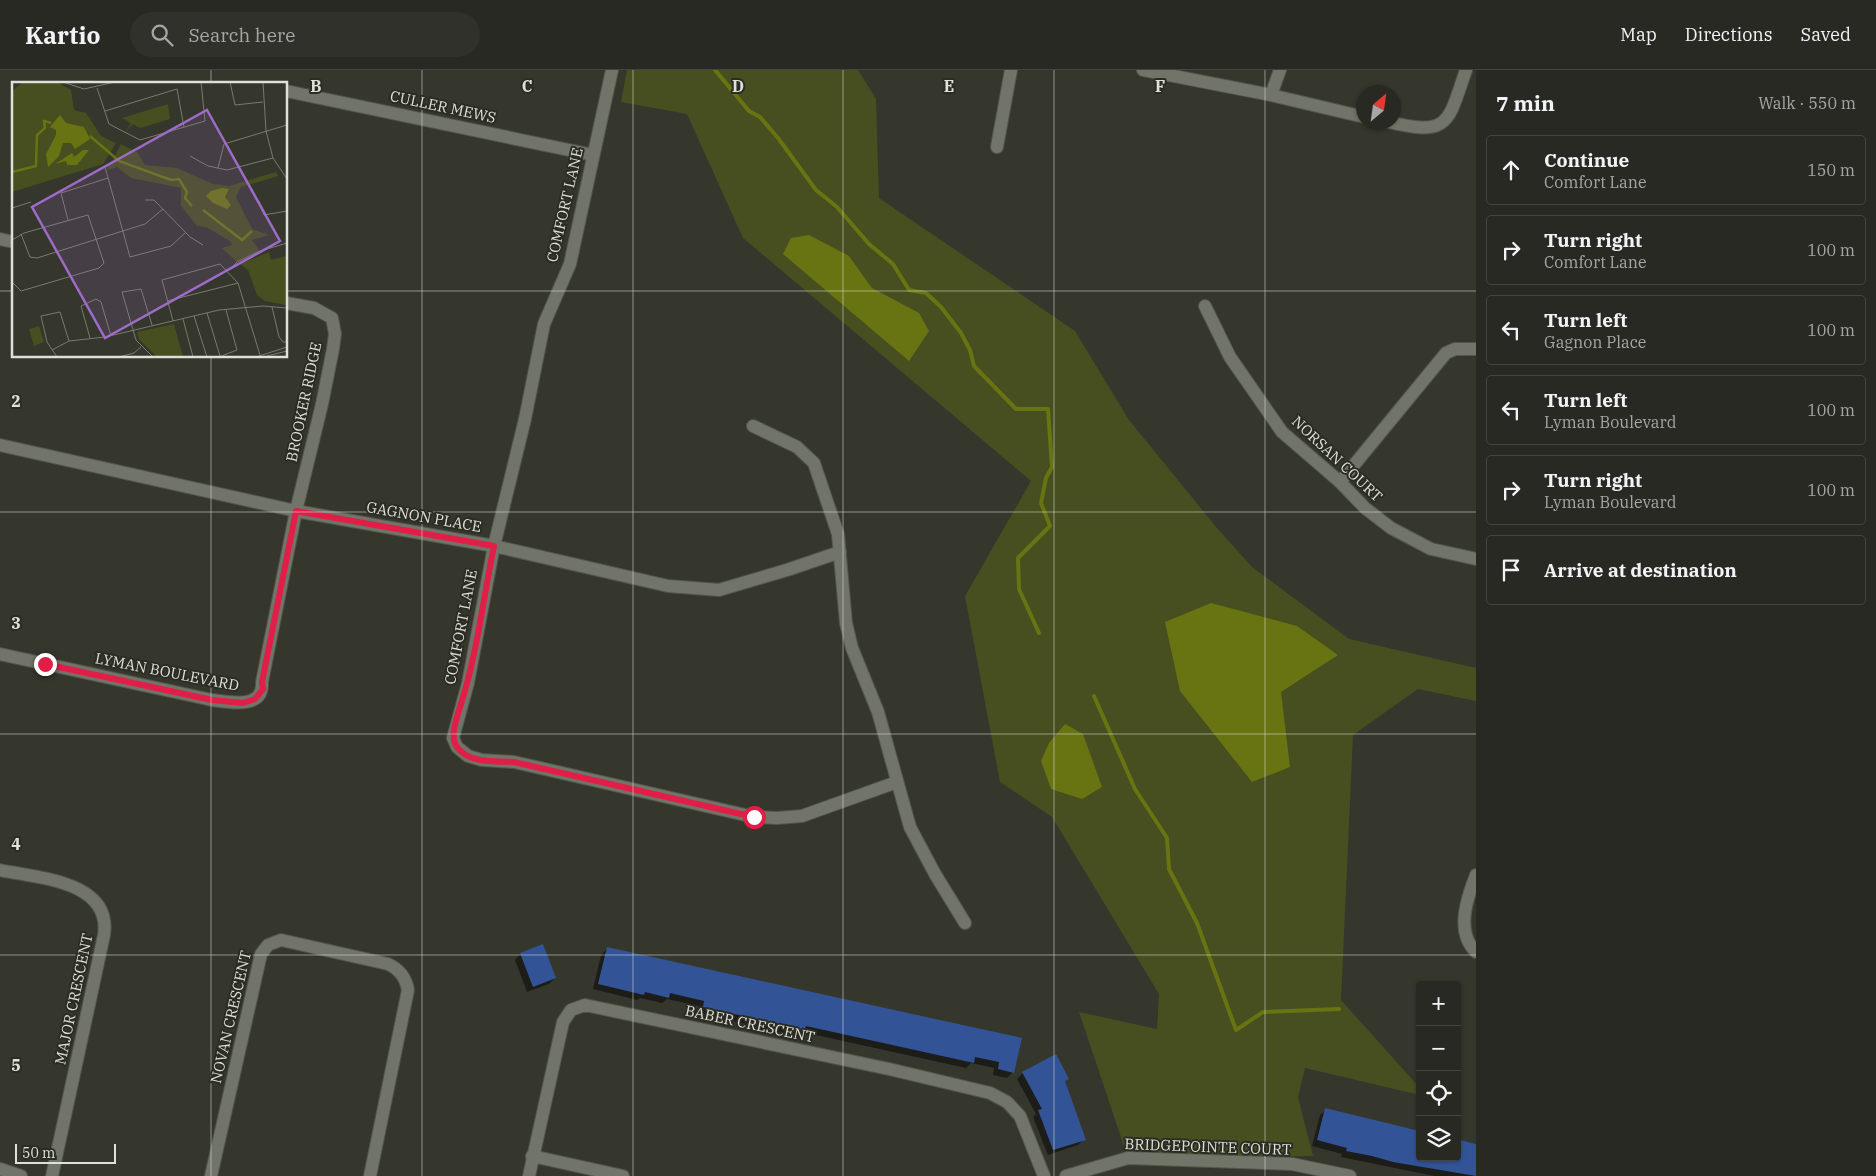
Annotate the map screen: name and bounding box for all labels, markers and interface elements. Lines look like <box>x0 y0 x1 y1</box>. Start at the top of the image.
search box <box>130 12 480 57</box>
text: Kartio <box>25 19 100 51</box>
icon: search <box>148 21 176 49</box>
text: Search here <box>188 23 295 47</box>
text: Map <box>1620 23 1657 46</box>
text: Directions <box>1685 23 1773 46</box>
text: Saved <box>1801 23 1851 46</box>
text: B <box>310 76 322 96</box>
text: C <box>522 76 532 96</box>
text: D <box>732 76 744 96</box>
text: E <box>944 76 954 96</box>
text: F <box>1155 76 1165 96</box>
inset map <box>12 82 288 358</box>
north arrow <box>1356 85 1401 130</box>
street label: CULLER MEWS <box>388 86 498 127</box>
text: 7 min <box>1496 89 1555 117</box>
text: Walk · 550 m <box>1758 93 1856 113</box>
street label: COMFORT LANE <box>542 146 587 264</box>
text: Continue <box>1544 148 1629 172</box>
icon: ahead <box>1497 156 1525 184</box>
text: 150 m <box>1807 160 1855 180</box>
text: Comfort Lane <box>1544 172 1647 192</box>
text: Turn right <box>1544 228 1642 252</box>
icon: right <box>1497 236 1525 264</box>
text: 100 m <box>1807 240 1855 260</box>
text: Comfort Lane <box>1544 252 1647 272</box>
text: Turn left <box>1544 308 1627 332</box>
icon: left <box>1497 316 1525 344</box>
text: 100 m <box>1807 320 1855 340</box>
text: Gagnon Place <box>1544 332 1646 352</box>
street label: BROOKER RIDGE <box>282 340 325 463</box>
text: Turn left <box>1544 388 1627 412</box>
text: 2 <box>11 391 21 411</box>
icon: left <box>1497 396 1525 424</box>
text: 100 m <box>1807 400 1855 420</box>
street label: NORSAN COURT <box>1288 412 1387 506</box>
text: Lyman Boulevard <box>1544 412 1676 432</box>
text: Turn right <box>1544 468 1642 492</box>
icon: right <box>1497 476 1525 504</box>
text: 100 m <box>1807 480 1855 500</box>
text: Lyman Boulevard <box>1544 492 1676 512</box>
street label: GAGNON PLACE <box>365 497 483 536</box>
icon: arrive <box>1497 556 1525 584</box>
text: Arrive at destination <box>1544 558 1737 582</box>
street label: COMFORT LANE <box>440 568 481 686</box>
text: 3 <box>11 613 21 633</box>
street label: LYMAN BOULEVARD <box>94 648 241 695</box>
route end <box>34 653 57 676</box>
route start <box>743 806 766 829</box>
text: 4 <box>11 834 21 854</box>
street label: MAJOR CRESCENT <box>50 931 97 1066</box>
street label: NOVAN CRESCENT <box>206 948 255 1085</box>
map controls <box>1416 981 1461 1161</box>
button: + <box>1416 981 1461 1026</box>
street label: BABER CRESCENT <box>683 1000 817 1047</box>
button: − <box>1416 1026 1461 1071</box>
text: 5 <box>11 1055 21 1075</box>
button: locate <box>1416 1071 1461 1116</box>
button: layers <box>1416 1116 1461 1161</box>
street label: BRIDGEPOINTE COURT <box>1124 1134 1292 1159</box>
scale bar <box>15 1141 116 1164</box>
text: 50 m <box>22 1144 55 1162</box>

